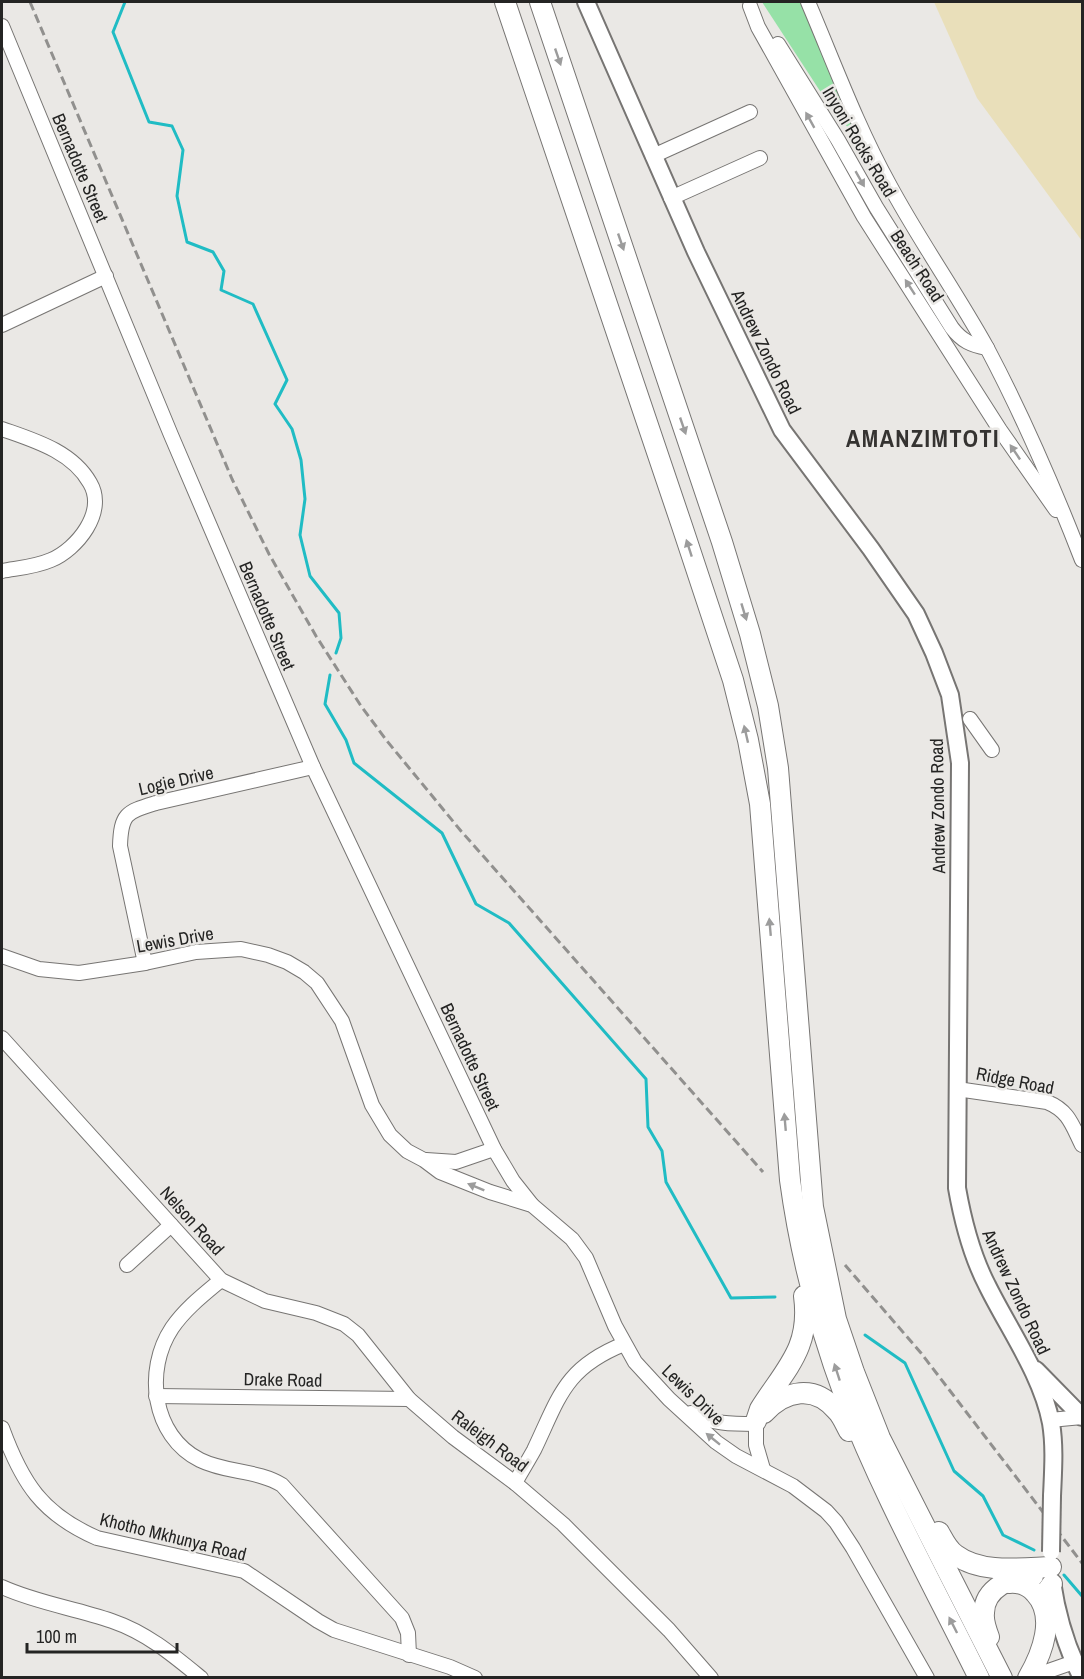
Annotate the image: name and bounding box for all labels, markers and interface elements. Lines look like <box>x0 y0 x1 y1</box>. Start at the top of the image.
one-way arrow <box>554 48 564 66</box>
street label: Inyoni Rocks Road <box>817 82 902 202</box>
street label: Bernadotte Street <box>46 110 115 226</box>
one-way arrow <box>805 111 815 128</box>
one-way arrow <box>855 171 865 188</box>
street label: Beach Road <box>885 225 950 307</box>
one-way arrow <box>617 233 626 251</box>
one-way arrow <box>904 279 915 296</box>
street label: Andrew Zondo Road <box>725 285 807 418</box>
one-way arrow <box>679 417 689 435</box>
district label: AMANZIMTOTI <box>846 422 1000 454</box>
one-way arrow <box>1009 444 1021 460</box>
one-way arrow <box>684 539 693 557</box>
street label: Bernadotte Street <box>233 558 302 674</box>
one-way arrow <box>739 603 749 621</box>
one-way arrow <box>741 725 751 743</box>
street label: Andrew Zondo Road <box>924 738 951 875</box>
street label: Logie Drive <box>136 760 216 801</box>
one-way arrow <box>766 918 775 937</box>
street label: Lewis Drive <box>134 920 215 959</box>
street label: Bernadotte Street <box>435 999 506 1115</box>
street label: Ridge Road <box>974 1061 1056 1100</box>
one-way arrow <box>780 1112 790 1131</box>
street label: Nelson Road <box>155 1181 230 1261</box>
one-way arrow <box>467 1181 485 1191</box>
street label: Andrew Zondo Road <box>976 1224 1056 1358</box>
street label: Lewis Drive <box>657 1359 730 1431</box>
one-way arrow <box>831 1363 841 1381</box>
street label: Drake Road <box>243 1366 323 1393</box>
street label: Raleigh Road <box>447 1403 534 1478</box>
one-way arrow <box>705 1433 721 1446</box>
street label: Khotho Mkhunya Road <box>97 1506 249 1567</box>
scale bar <box>27 1616 177 1654</box>
one-way arrow <box>948 1617 958 1634</box>
text: 100 m <box>36 1624 77 1649</box>

